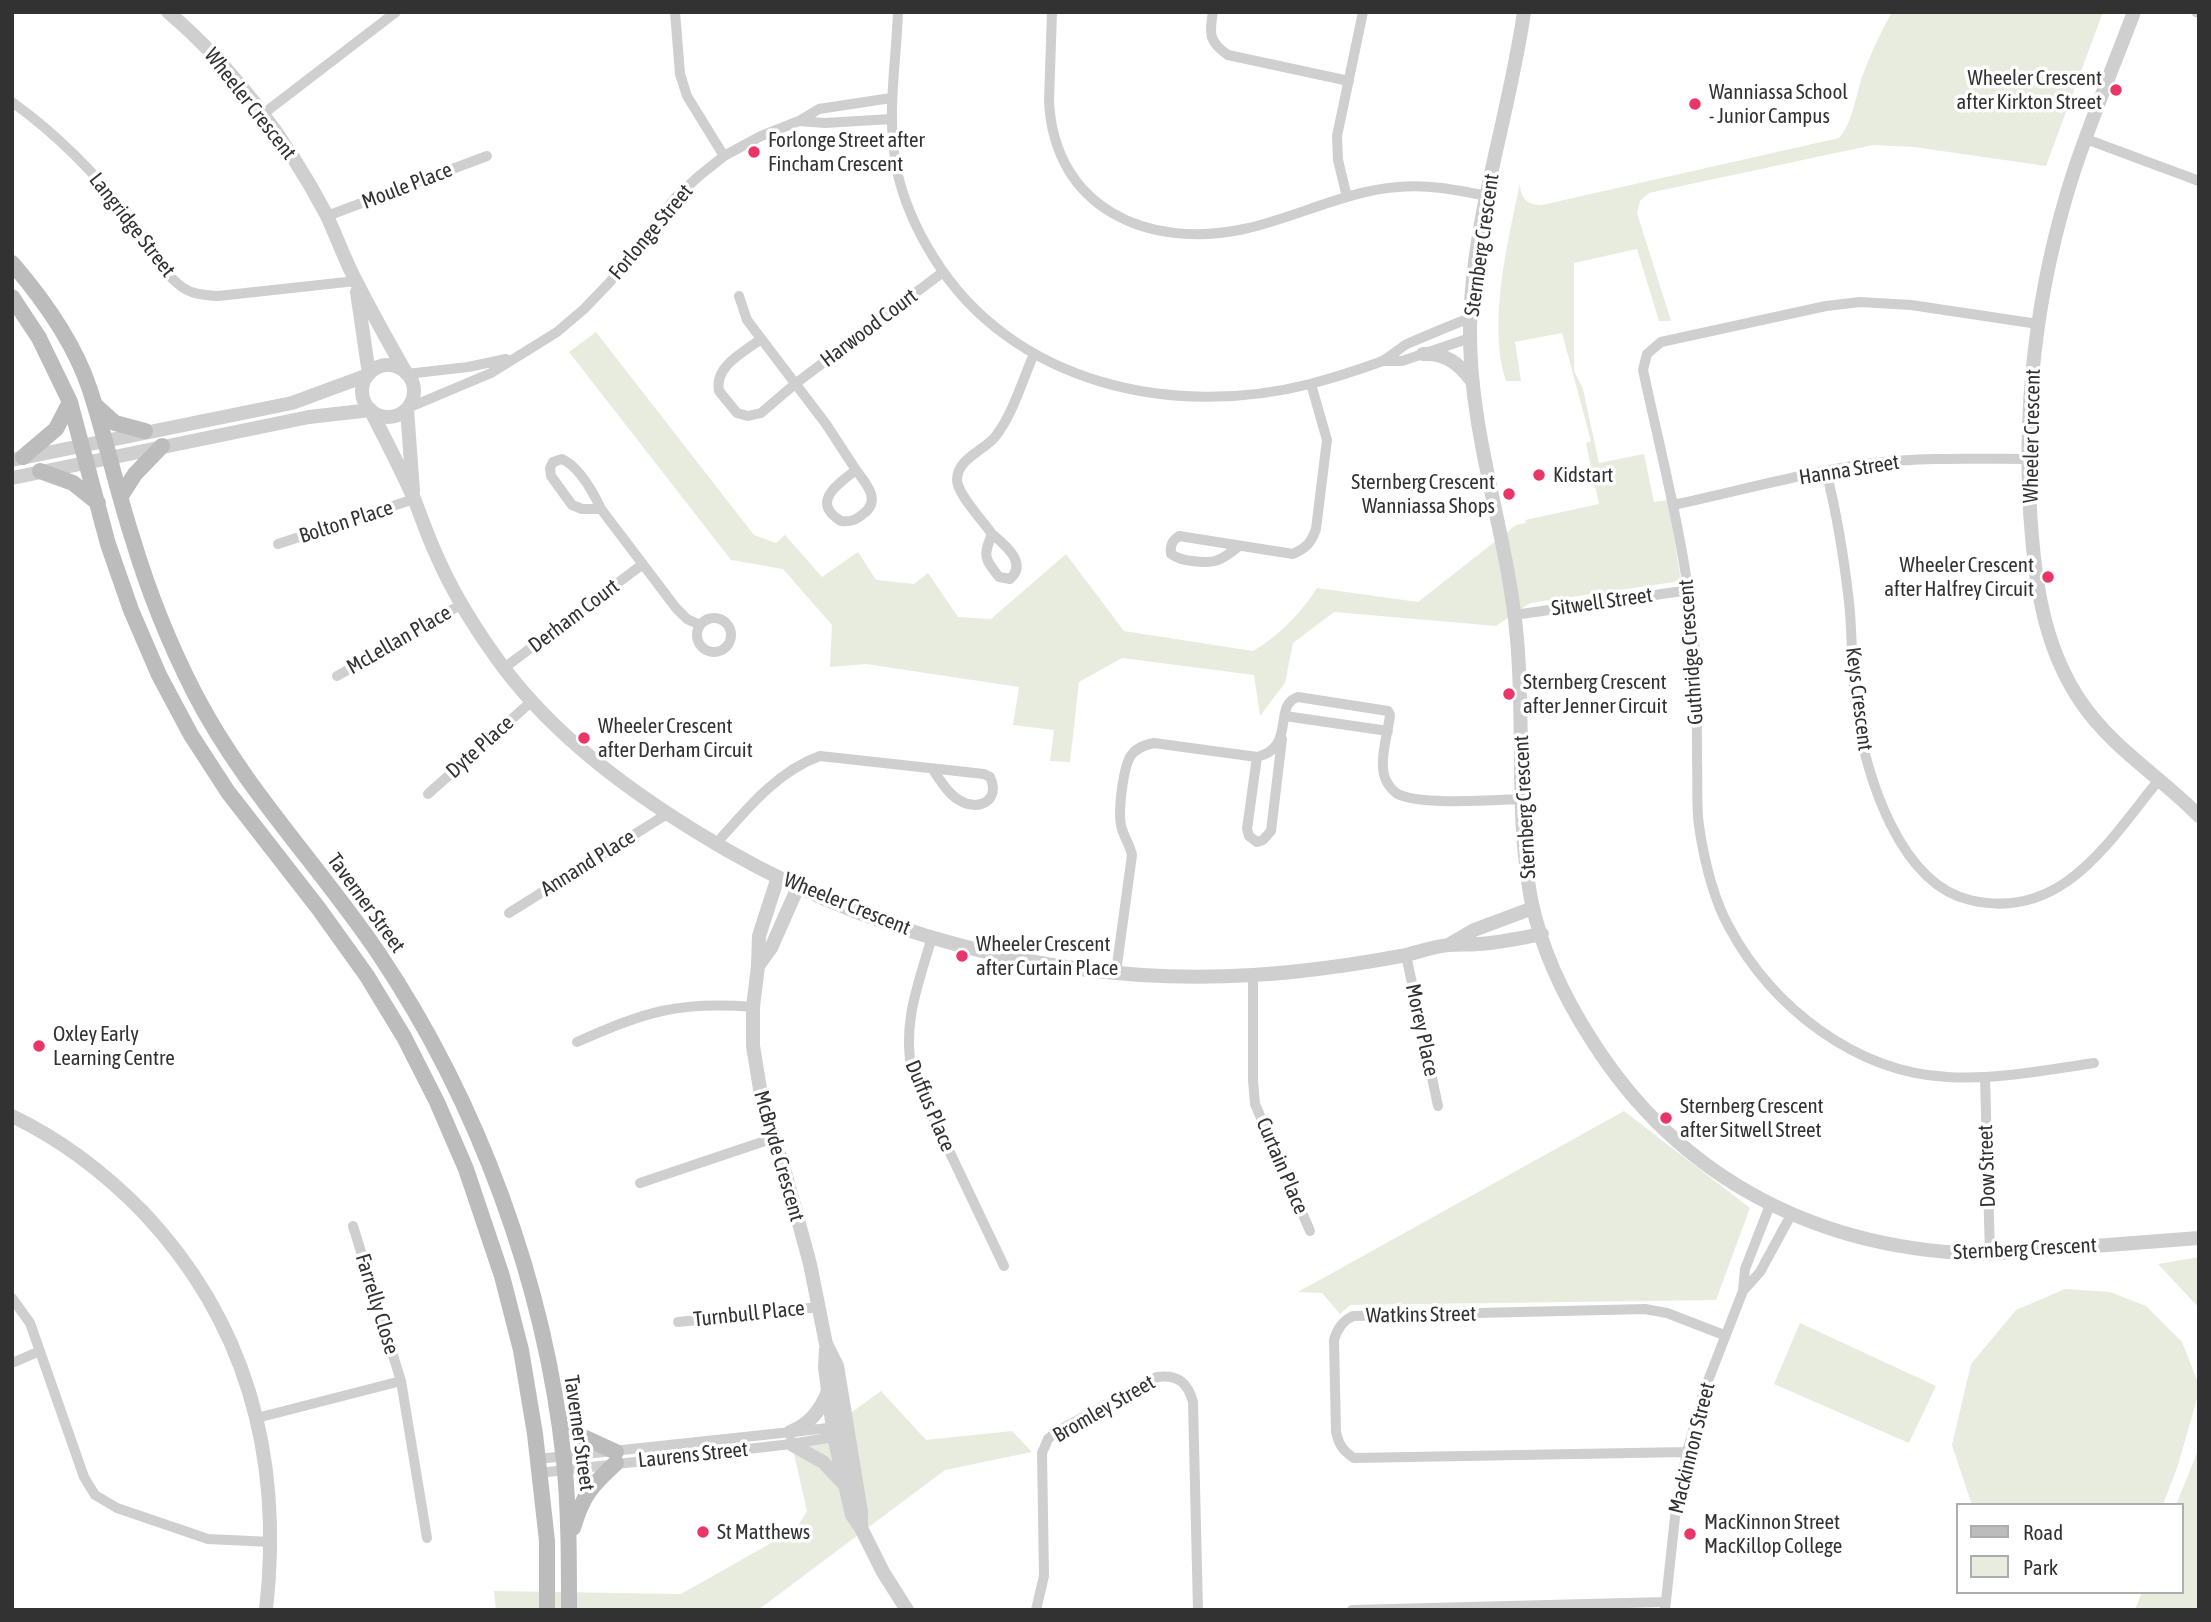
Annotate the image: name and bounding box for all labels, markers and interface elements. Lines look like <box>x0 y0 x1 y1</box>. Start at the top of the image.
street label: Wheeler Crescent <box>199 43 301 165</box>
place label: Wheeler Crescent after Kirkton Street <box>1957 65 2102 115</box>
place label: Wanniassa School - Junior Campus <box>1709 79 1848 129</box>
marker: Wheeler Crescent after Kirkton Street <box>2108 82 2124 98</box>
marker: Wanniassa School - Junior Campus <box>1687 96 1703 112</box>
place label: Forlonge Street after Fincham Crescent <box>768 127 925 177</box>
marker: Forlonge Street after Fincham Crescent <box>746 144 762 160</box>
street label: Moule Place <box>358 157 456 215</box>
street label: Langridge Street <box>84 168 180 282</box>
street label: Sternberg Crescent <box>1460 172 1504 318</box>
street label: Forlonge Street <box>604 179 698 285</box>
street label: Harwood Court <box>816 283 922 373</box>
street label: Wheeler Crescent <box>2018 369 2046 503</box>
street label: Hanna Street <box>1797 450 1901 490</box>
place label: Kidstart <box>1553 462 1613 488</box>
marker: Kidstart <box>1531 467 1547 483</box>
place label: Sternberg Crescent Wanniassa Shops <box>1351 469 1495 519</box>
marker: Sternberg Crescent Wanniassa Shops <box>1501 486 1517 502</box>
street label: Bolton Place <box>296 495 396 549</box>
place label: Wheeler Crescent after Halfrey Circuit <box>1884 552 2034 602</box>
marker: Wheeler Crescent after Halfrey Circuit <box>2040 569 2056 585</box>
street label: Derham Court <box>524 574 624 658</box>
street label: Guthridge Crescent <box>1673 578 1709 726</box>
street label: Sitwell Street <box>1550 582 1654 622</box>
street label: McLellan Place <box>342 600 456 680</box>
street label: Keys Crescent <box>1840 646 1878 752</box>
place label: Sternberg Crescent after Jenner Circuit <box>1523 669 1668 719</box>
marker: Sternberg Crescent after Jenner Circuit <box>1501 686 1517 702</box>
street label: Dyte Place <box>441 710 519 784</box>
place label: Wheeler Crescent after Derham Circuit <box>598 713 753 763</box>
marker: Wheeler Crescent after Derham Circuit <box>576 730 592 746</box>
street label: Sternberg Crescent <box>1509 735 1541 879</box>
street label: Annand Place <box>536 824 640 902</box>
street label: Taverner Street <box>322 848 410 958</box>
street label: Wheeler Crescent <box>780 867 914 941</box>
place label: Wheeler Crescent after Curtain Place <box>976 931 1118 981</box>
marker: Wheeler Crescent after Curtain Place <box>954 948 970 964</box>
street label: Morey Place <box>1400 981 1444 1079</box>
place label: Oxley Early Learning Centre <box>53 1021 175 1071</box>
marker: Oxley Early Learning Centre <box>31 1038 47 1054</box>
street label: Duffus Place <box>900 1057 960 1155</box>
street label: McBryde Crescent <box>748 1088 810 1224</box>
place label: Sternberg Crescent after Sitwell Street <box>1680 1093 1824 1143</box>
marker: Sternberg Crescent after Sitwell Street <box>1658 1110 1674 1126</box>
street label: Curtain Place <box>1250 1114 1314 1218</box>
street label: Dow Street <box>1973 1124 2001 1208</box>
street label: Sternberg Crescent <box>1953 1233 2097 1265</box>
street label: Farrelly Close <box>350 1251 404 1357</box>
street label: Turnbull Place <box>692 1296 806 1332</box>
street label: Watkins Street <box>1366 1301 1476 1329</box>
street label: Bromley Street <box>1049 1370 1159 1448</box>
street label: Taverner Street <box>558 1374 600 1492</box>
street label: Mackinnon Street <box>1664 1380 1720 1516</box>
street label: Laurens Street <box>637 1437 749 1473</box>
legend <box>1955 1503 2183 1594</box>
place label: MacKinnon Street MacKillop College <box>1704 1509 1842 1559</box>
place label: St Matthews <box>717 1519 810 1545</box>
text: Road <box>2023 1520 2063 1544</box>
marker: St Matthews <box>695 1524 711 1540</box>
marker: MacKinnon Street MacKillop College <box>1682 1526 1698 1542</box>
text: Park <box>2023 1555 2058 1579</box>

